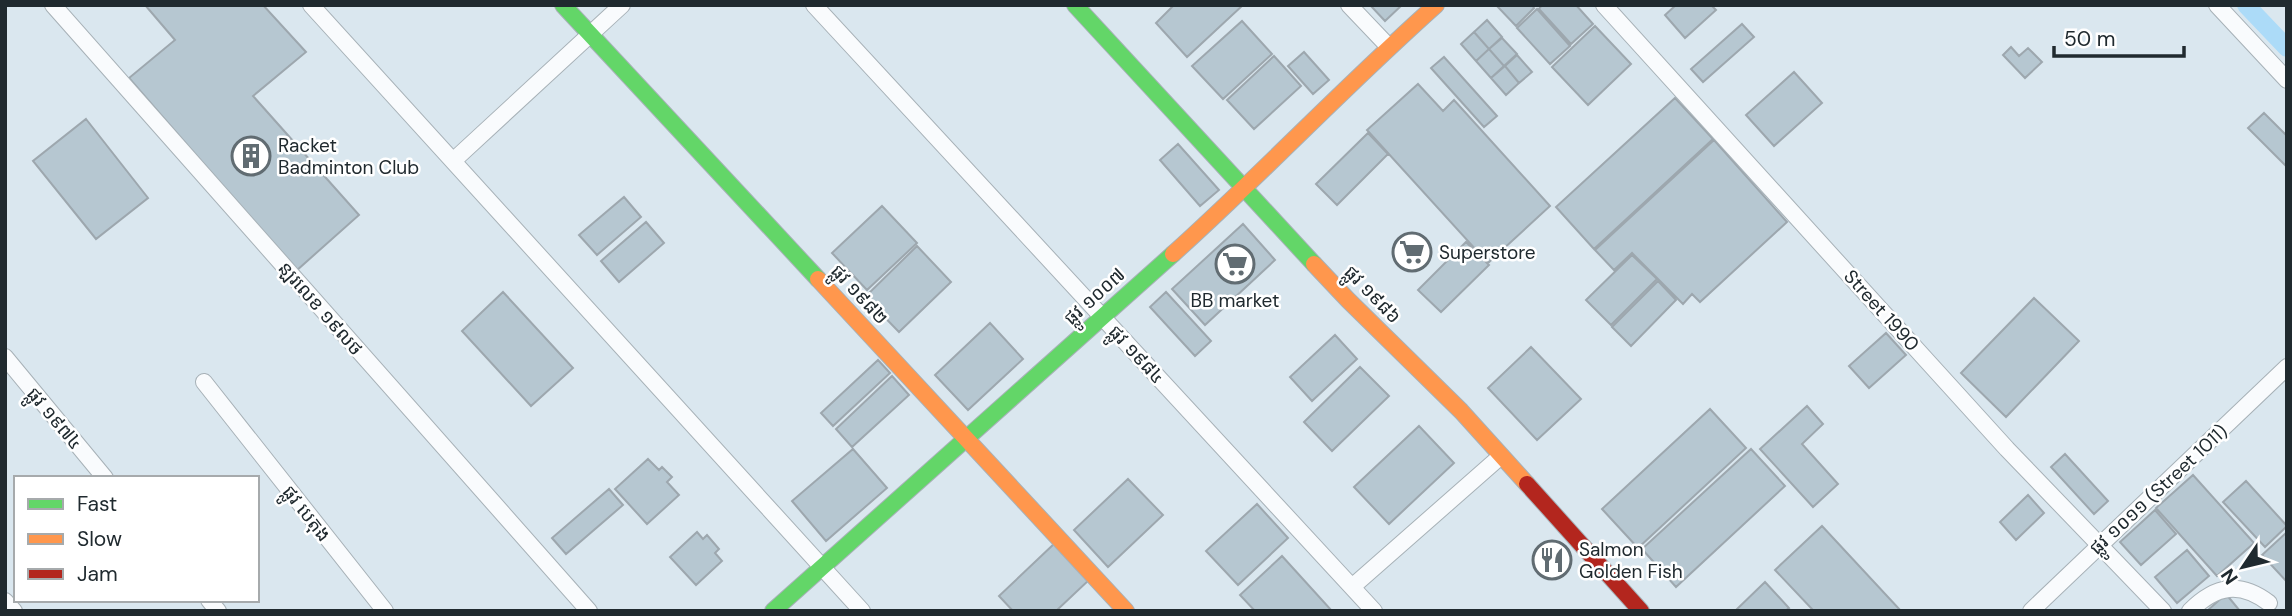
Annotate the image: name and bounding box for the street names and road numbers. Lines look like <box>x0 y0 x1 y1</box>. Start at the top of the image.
street label: ន្ឡរលេខ ១៩លថ <box>273 256 368 361</box>
street label: ផ្លូវ ១៩៨២ <box>822 259 894 333</box>
street label: ផ្លូវ ១៩៨៦ <box>1335 260 1406 332</box>
street label: ផ្លូវ ១០០៧ <box>1058 262 1133 334</box>
street label: Street 1990 <box>1838 264 1925 356</box>
street label: ផ្លូវ ១៩៨៤ <box>1100 320 1170 392</box>
street label: ផ្លូវ ១៩៧៤ <box>18 382 88 458</box>
street label: ផ្លូវ ១០១១ (Street 1011) <box>2084 419 2236 563</box>
street label: ផ្លូវ បេតុង <box>273 480 336 549</box>

